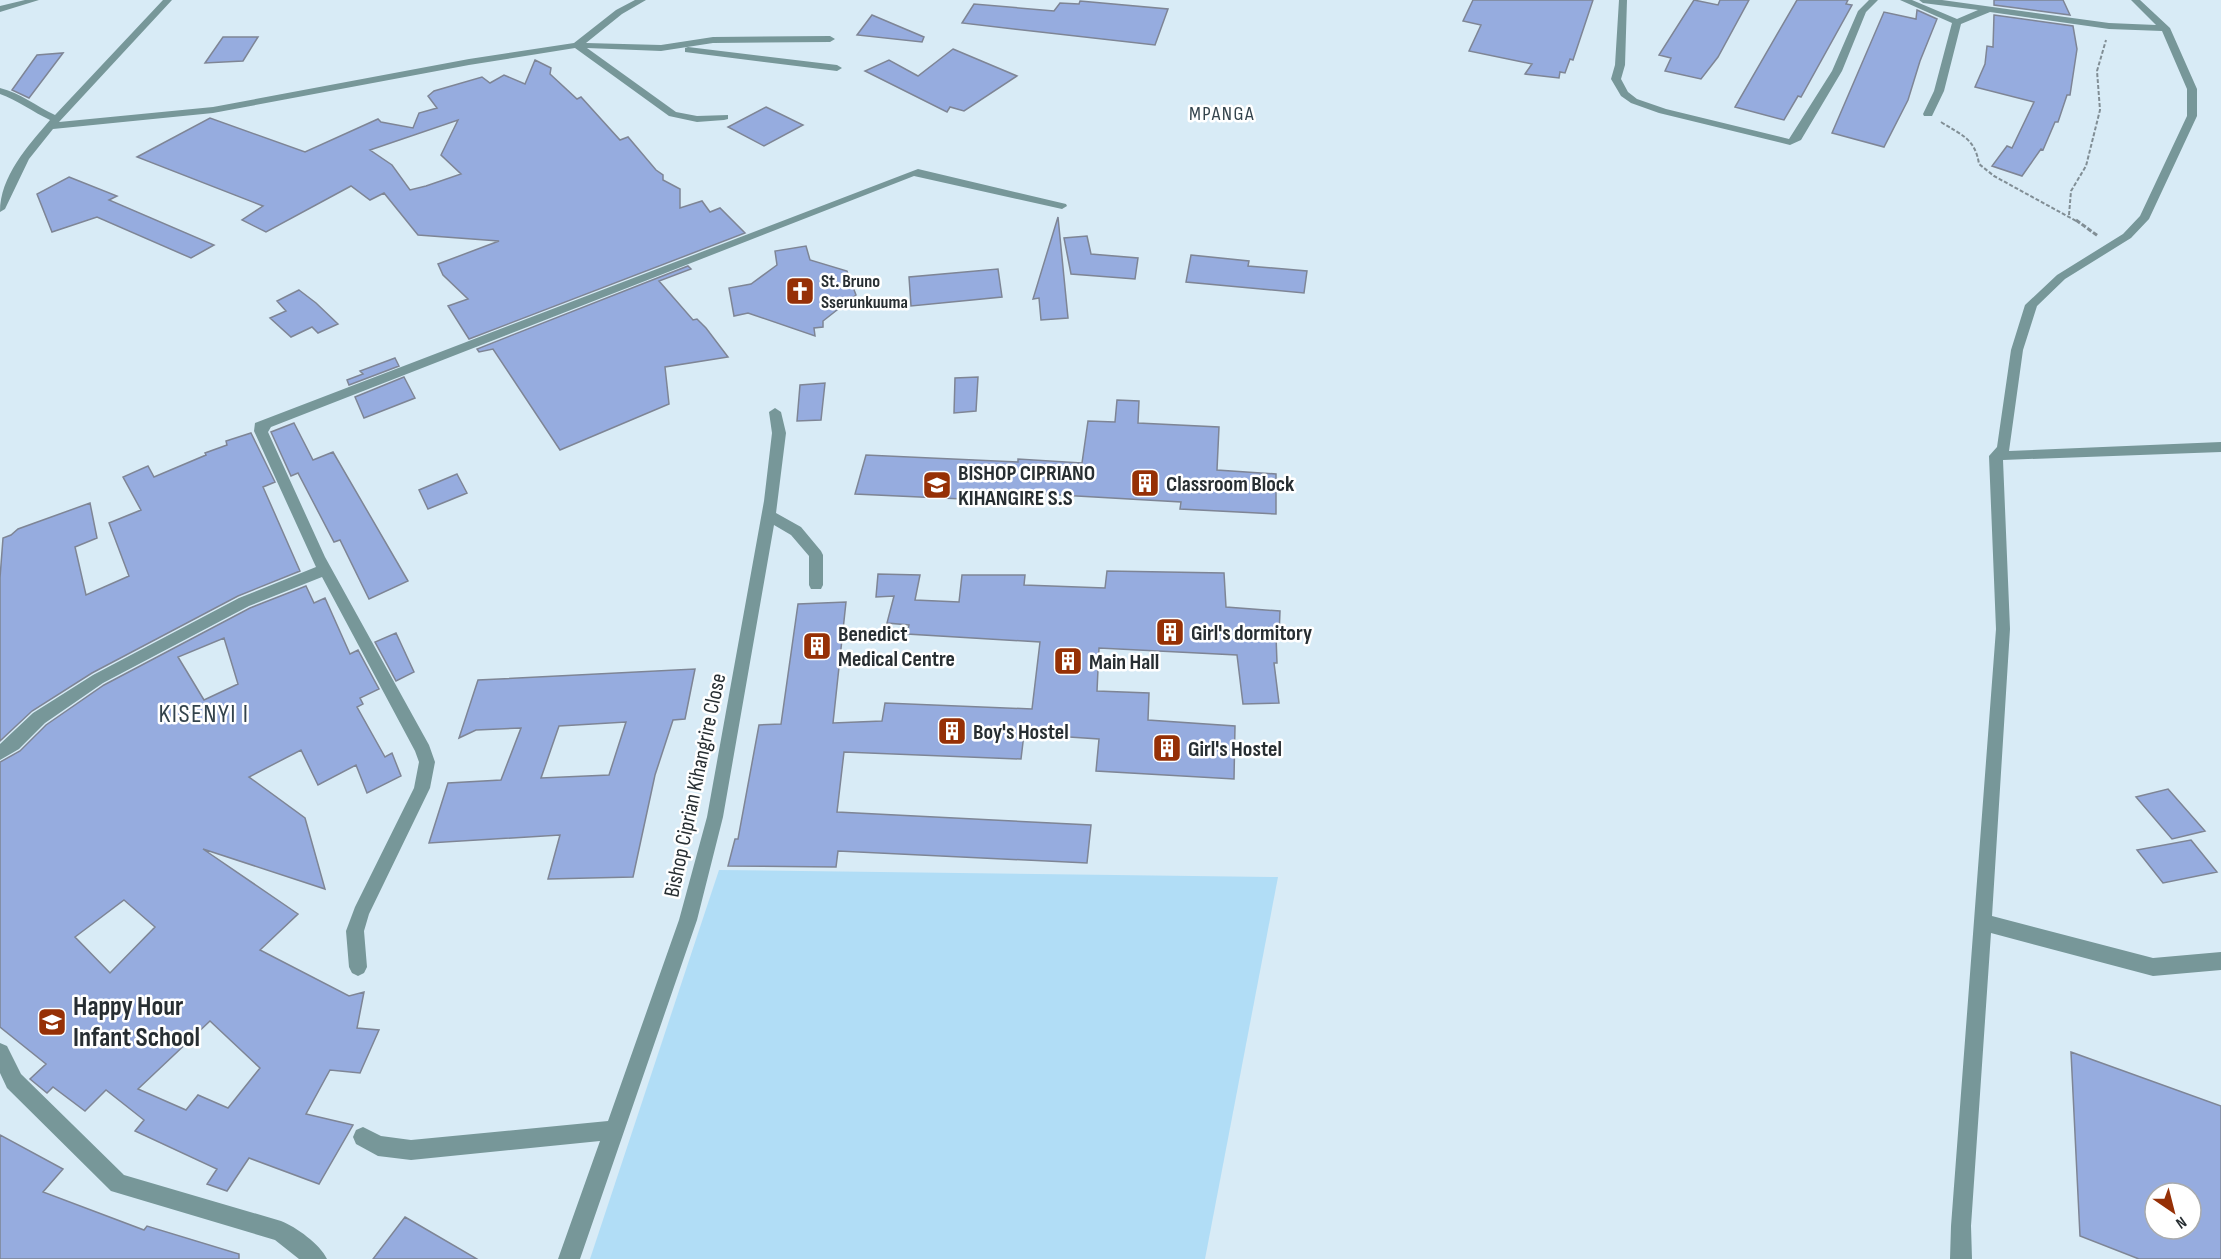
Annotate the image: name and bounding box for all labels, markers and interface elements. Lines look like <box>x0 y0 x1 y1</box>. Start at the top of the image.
district label: MPANGA <box>1189 102 1255 126</box>
place label: St. Bruno Sserunkuuma <box>821 271 908 313</box>
church icon: St. Bruno Sserunkuuma <box>784 275 816 307</box>
place label: BISHOP CIPRIANO KIHANGIRE S.S <box>958 460 1095 512</box>
building icon: Classroom Block <box>1129 467 1161 499</box>
school or university icon: BISHOP CIPRIANO KIHANGIRE S.S <box>921 469 953 501</box>
place label: Classroom Block <box>1166 471 1295 498</box>
building icon: Girl's dormitory <box>1154 616 1186 648</box>
place label: Girl's dormitory <box>1191 620 1312 647</box>
place label: Benedict Medical Centre <box>838 621 955 673</box>
building icon: Benedict Medical Centre <box>801 630 833 662</box>
building icon: Main Hall <box>1052 645 1084 677</box>
place label: Main Hall <box>1089 649 1159 676</box>
street label: Bishop Ciprian Kihangrire Close <box>659 671 732 900</box>
district label: KISENYI I <box>159 699 249 730</box>
building icon: Boy's Hostel <box>936 715 968 747</box>
place label: Boy's Hostel <box>973 719 1069 746</box>
building icon: Girl's Hostel <box>1151 732 1183 764</box>
place label: Girl's Hostel <box>1188 736 1282 763</box>
place label: Happy Hour Infant School <box>73 991 200 1054</box>
school or university icon: Happy Hour Infant School <box>36 1006 68 1038</box>
north arrow <box>2143 1181 2203 1241</box>
text: N <box>2172 1212 2190 1232</box>

